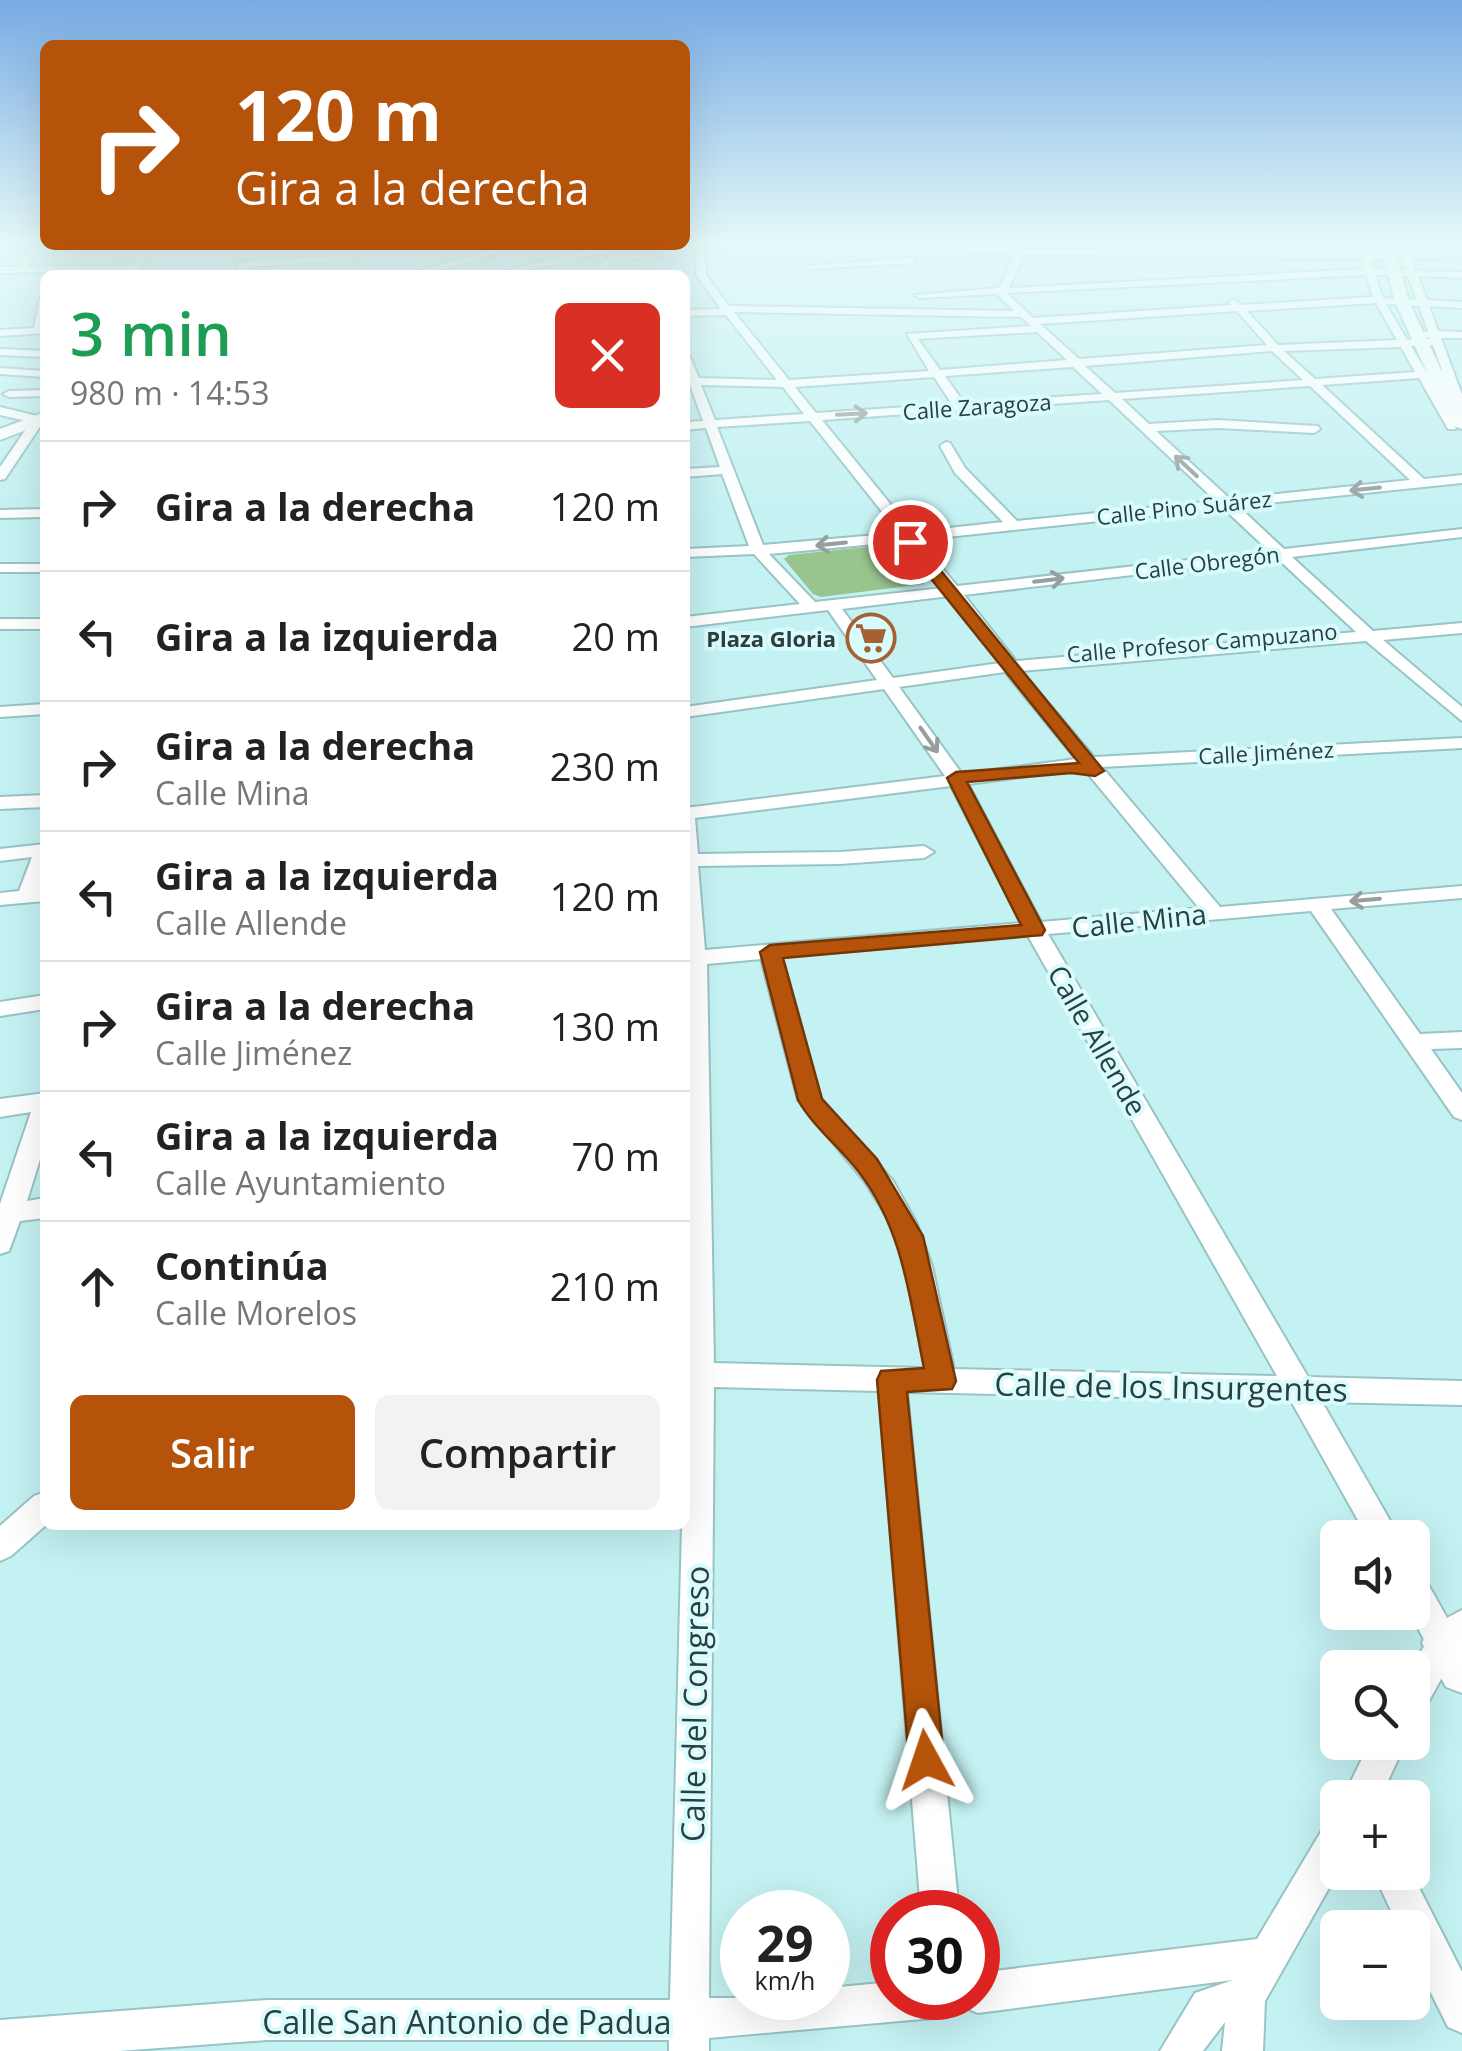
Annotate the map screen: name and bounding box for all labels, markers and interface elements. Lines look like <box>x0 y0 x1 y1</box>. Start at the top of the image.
text: 120 m <box>235 66 442 162</box>
icon: right <box>70 80 200 210</box>
text: Gira a la derecha <box>235 157 590 218</box>
text: 3 min <box>70 292 232 374</box>
button: close <box>555 303 660 408</box>
text: 980 m · 14:53 <box>70 371 269 414</box>
street label: Calle Zaragoza <box>902 386 1052 426</box>
one-way arrow <box>836 404 868 423</box>
one-way arrow <box>1175 454 1199 478</box>
icon: right <box>70 479 125 534</box>
text: Gira a la derecha <box>155 480 475 532</box>
text: 120 m <box>550 480 660 532</box>
one-way arrow <box>1349 480 1382 499</box>
street label: Calle Pino Suárez <box>1095 483 1273 531</box>
pin <box>868 500 953 585</box>
icon: arrive <box>883 515 938 570</box>
one-way arrow <box>816 535 848 554</box>
street label: Calle Obregón <box>1133 538 1281 586</box>
one-way arrow <box>1032 570 1064 589</box>
icon: left <box>70 609 125 664</box>
text: Gira a la izquierda <box>155 610 499 662</box>
text: 20 m <box>571 610 660 662</box>
supermarket icon: Plaza Gloria <box>845 612 897 664</box>
street label: Calle Profesor Campuzano <box>1065 615 1339 669</box>
place label: Plaza Gloria <box>706 623 836 653</box>
text: Gira a la derecha <box>155 719 475 771</box>
one-way arrow <box>918 725 939 753</box>
street label: Calle Jiménez <box>1198 733 1334 771</box>
icon: right <box>70 739 125 794</box>
text: 230 m <box>550 740 660 792</box>
text: Calle Mina <box>155 771 310 814</box>
text: Gira a la izquierda <box>155 849 499 901</box>
icon: left <box>70 869 125 924</box>
text: 120 m <box>550 870 660 922</box>
one-way arrow <box>1349 890 1381 909</box>
street label: Calle Mina <box>1070 894 1208 946</box>
text: Calle Allende <box>155 901 347 944</box>
street label: Calle Allende <box>1040 958 1156 1122</box>
text: Gira a la derecha <box>155 979 475 1031</box>
icon: right <box>70 999 125 1054</box>
text: 130 m <box>550 1000 660 1052</box>
text: Calle Jiménez <box>155 1031 352 1074</box>
text: Gira a la izquierda <box>155 1109 499 1161</box>
icon: left <box>70 1129 125 1184</box>
text: 70 m <box>571 1130 660 1182</box>
text: Calle Ayuntamiento <box>155 1161 446 1204</box>
text: Continúa <box>155 1239 329 1291</box>
icon: ahead <box>70 1259 125 1314</box>
text: 210 m <box>550 1260 660 1312</box>
text: Calle Morelos <box>155 1291 357 1334</box>
street label: Calle de los Insurgentes <box>994 1361 1348 1411</box>
button: Salir <box>70 1395 355 1510</box>
button: Compartir <box>375 1395 660 1510</box>
map controls <box>1320 1520 1430 2020</box>
button: sound <box>1320 1520 1430 1630</box>
street label: Calle del Congreso <box>670 1566 718 1842</box>
button: search <box>1320 1650 1430 1760</box>
position arrow <box>874 1708 978 1812</box>
button: + <box>1320 1780 1430 1890</box>
speed limit sign: 30 <box>870 1890 1000 2020</box>
text: 29 <box>756 1909 814 1977</box>
button: − <box>1320 1910 1430 2020</box>
text: km/h <box>755 1963 815 1997</box>
street label: Calle San Antonio de Padua <box>262 2000 672 2043</box>

